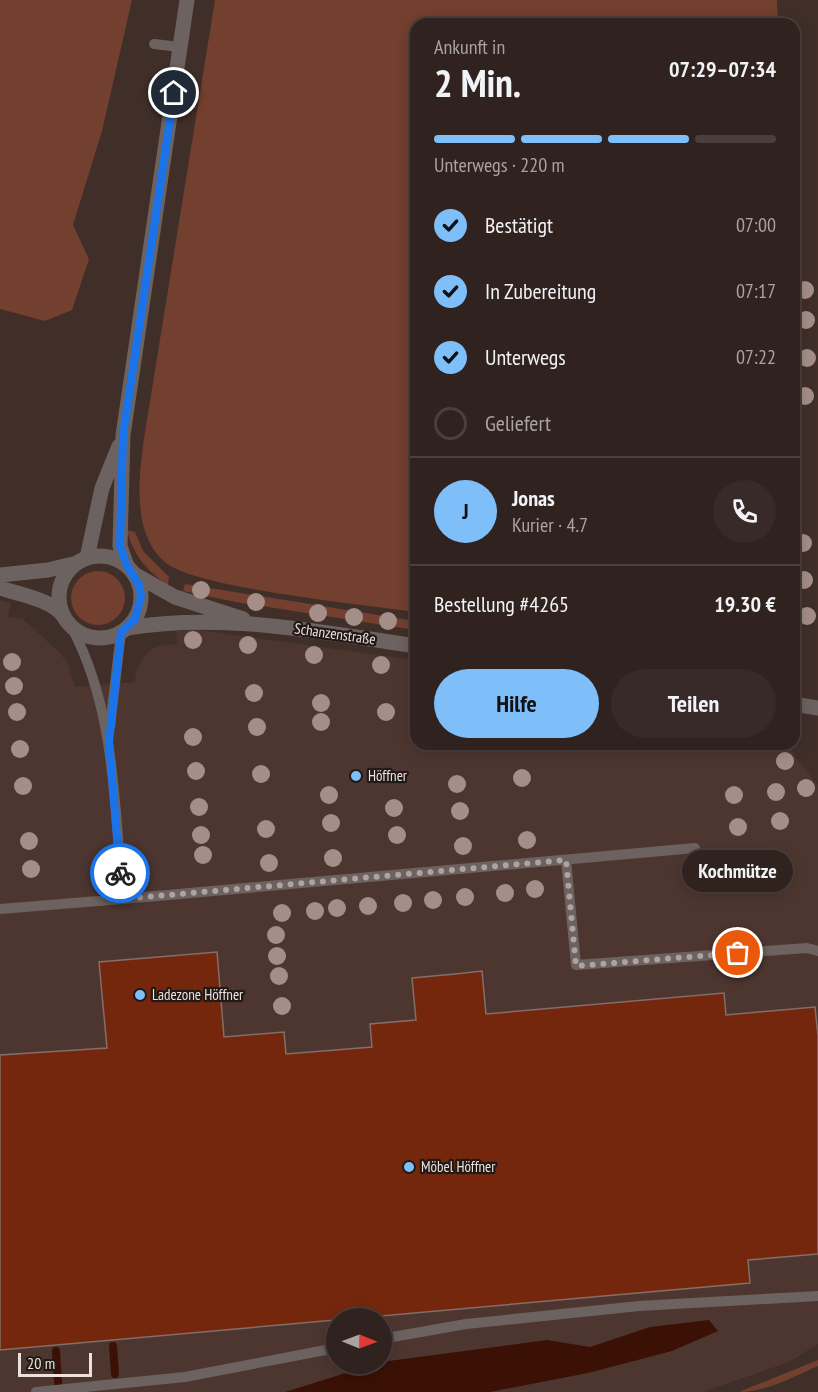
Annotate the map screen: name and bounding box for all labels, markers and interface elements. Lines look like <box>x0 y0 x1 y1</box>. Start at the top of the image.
text: Ankunft in <box>434 34 505 60</box>
text: 07:29–07:34 <box>669 55 776 83</box>
text: 2 Min. <box>434 57 521 108</box>
pin <box>148 67 199 118</box>
icon: home <box>157 76 190 109</box>
text: Unterwegs · 220 m <box>434 152 564 178</box>
icon: check <box>434 209 467 242</box>
text: Bestätigt <box>485 211 553 239</box>
text: 07:00 <box>736 212 776 238</box>
icon: check <box>434 275 467 308</box>
text: In Zubereitung <box>485 277 596 305</box>
text: 07:17 <box>736 278 776 304</box>
icon: check <box>434 341 467 374</box>
text: Unterwegs <box>485 343 566 371</box>
text: 07:22 <box>736 344 776 370</box>
text: Geliefert <box>485 409 551 437</box>
button: phone <box>713 480 776 543</box>
text: Jonas <box>512 484 555 512</box>
text: J <box>462 497 469 525</box>
text: Kurier · 4.7 <box>512 512 588 538</box>
text: Bestellung #4265 <box>434 590 569 618</box>
text: 19.30 € <box>714 590 776 618</box>
street label: Schanzenstraße <box>293 618 377 649</box>
button: Hilfe <box>434 669 599 738</box>
button: Teilen <box>611 669 776 738</box>
place label: Höffner <box>368 766 408 785</box>
marker: Höffner <box>349 769 363 783</box>
courier <box>90 843 150 903</box>
callout: Kochmütze <box>682 851 794 893</box>
icon: bike <box>104 857 137 890</box>
text: Kochmütze <box>698 858 777 884</box>
pin <box>712 927 763 978</box>
icon: bag <box>721 936 754 969</box>
place label: Ladezone Höffner <box>152 985 244 1004</box>
marker: Ladezone Höffner <box>133 988 147 1002</box>
place label: Möbel Höffner <box>421 1157 496 1176</box>
marker: Möbel Höffner <box>402 1160 416 1174</box>
north arrow <box>326 1308 392 1374</box>
map controls <box>326 1308 392 1374</box>
scale bar <box>18 1350 92 1378</box>
text: 20 m <box>27 1353 55 1373</box>

